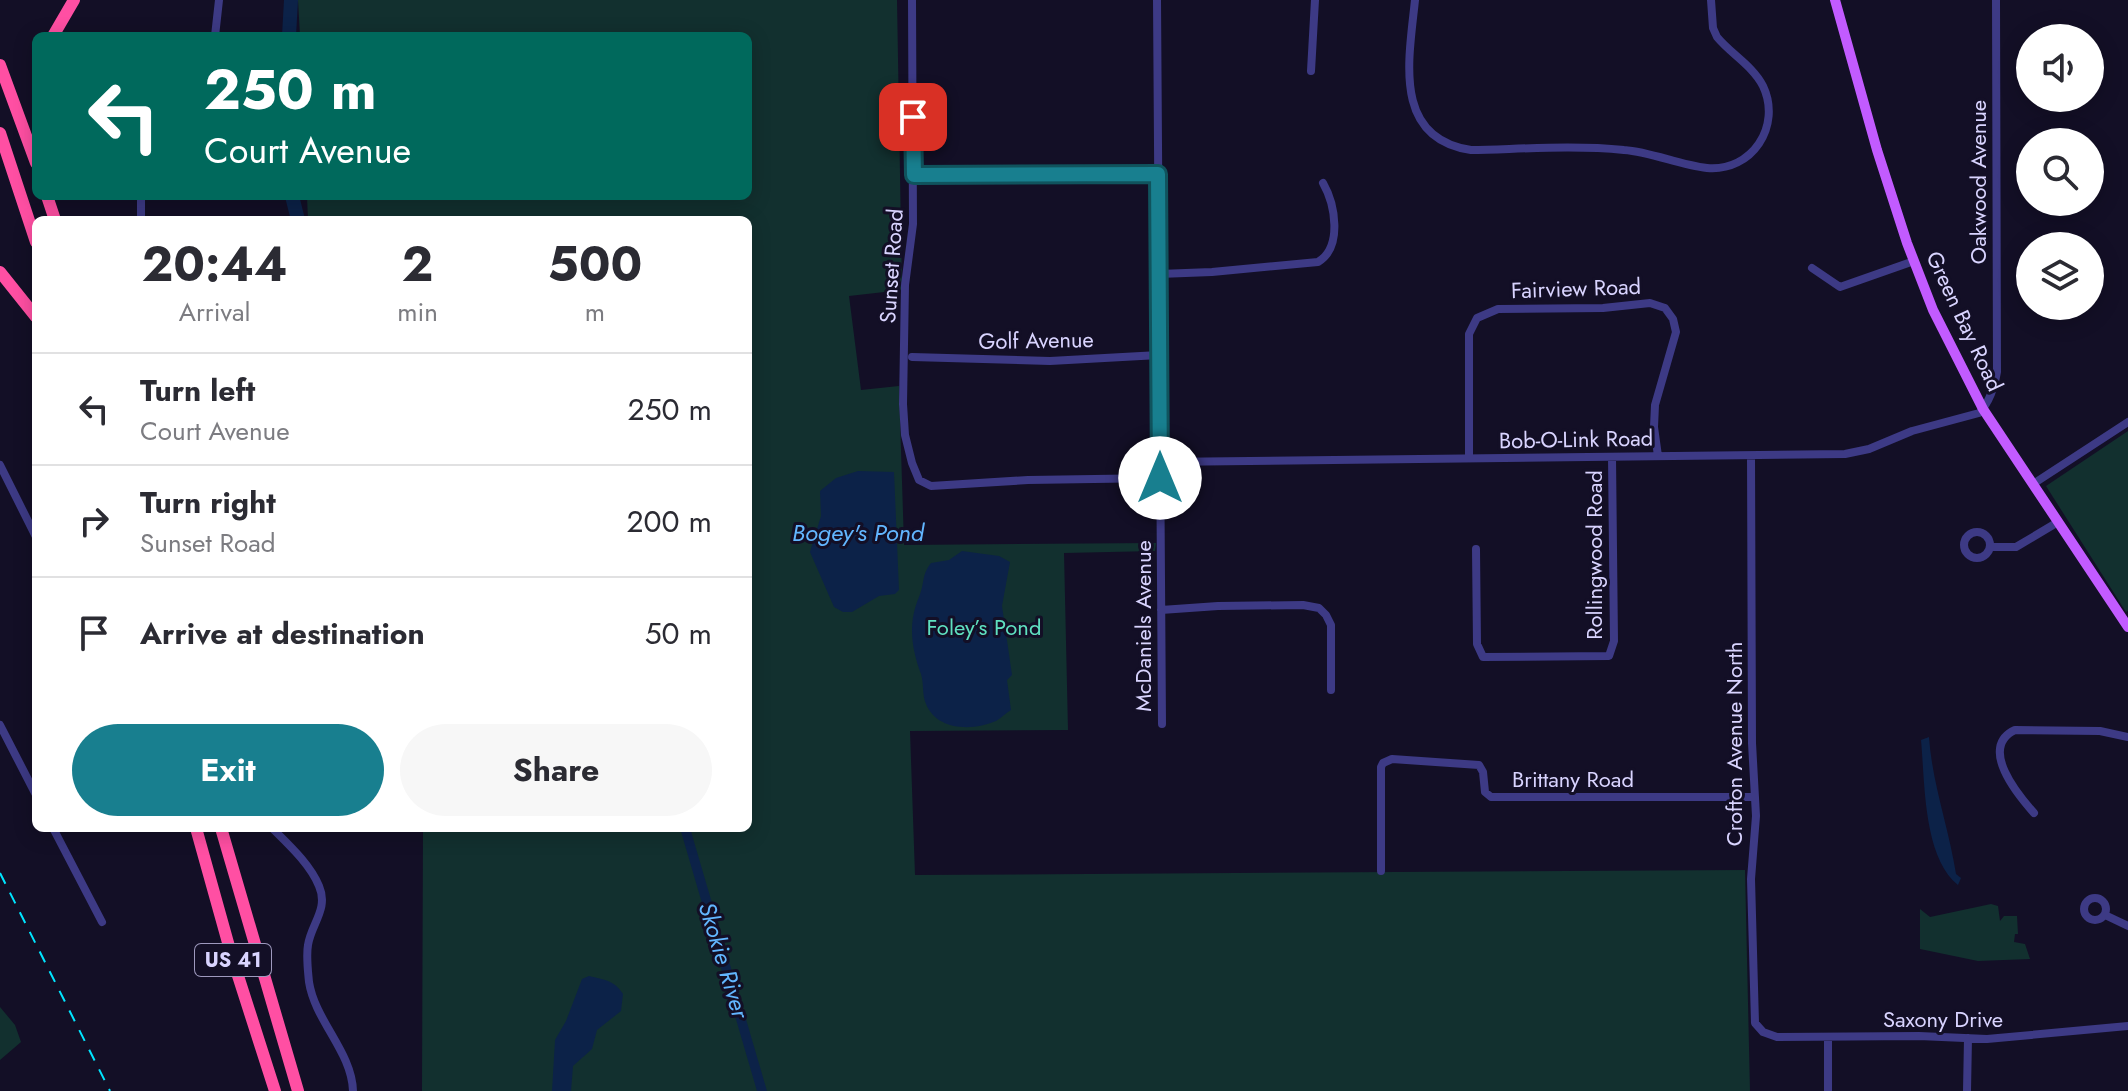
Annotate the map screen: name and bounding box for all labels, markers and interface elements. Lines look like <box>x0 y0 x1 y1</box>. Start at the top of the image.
map controls <box>2016 24 2104 320</box>
button: sound <box>2016 24 2104 112</box>
text: 250 m <box>204 49 377 130</box>
icon: left <box>72 64 176 168</box>
pin <box>879 83 947 151</box>
icon: arrive <box>891 95 935 139</box>
street label: Oakwood Avenue <box>1962 100 1994 264</box>
text: Court Avenue <box>204 124 411 176</box>
button: search <box>2016 128 2104 216</box>
street label: Sunset Road <box>871 208 911 324</box>
text: 20:44 <box>142 230 287 299</box>
text: 2 <box>402 230 433 299</box>
text: 500 <box>548 230 642 299</box>
button: layers <box>2016 232 2104 320</box>
street label: Green Bay Road <box>1918 246 2012 396</box>
street label: Fairview Road <box>1510 270 1642 306</box>
text: Arrival <box>179 293 250 331</box>
text: min <box>397 293 438 331</box>
text: m <box>585 293 605 331</box>
street label: Golf Avenue <box>978 323 1094 357</box>
text: Turn left <box>140 369 255 412</box>
icon: left <box>72 387 116 431</box>
text: 250 m <box>628 388 712 431</box>
text: Court Avenue <box>140 412 290 450</box>
street label: Bob-O-Link Road <box>1499 422 1653 456</box>
position arrow <box>1118 436 1202 520</box>
street label: Rollingwood Road <box>1578 470 1610 640</box>
text: Turn right <box>140 481 276 524</box>
icon: right <box>72 499 116 543</box>
text: 200 m <box>627 500 712 543</box>
water label: Bogey's Pond <box>792 515 926 550</box>
text: Sunset Road <box>140 524 276 562</box>
street label: McDaniels Avenue <box>1127 540 1159 712</box>
icon: arrive <box>72 611 116 655</box>
park label: Foley’s Pond <box>927 611 1041 643</box>
text: Arrive at destination <box>140 612 425 655</box>
text: 50 m <box>645 612 712 655</box>
street label: Crofton Avenue North <box>1718 642 1750 846</box>
button: Exit <box>72 724 384 816</box>
button: Share <box>400 724 712 816</box>
street label: Brittany Road <box>1512 763 1634 795</box>
water label: Skokie River <box>690 898 759 1024</box>
road number: US 41 <box>195 944 271 976</box>
street label: Saxony Drive <box>1883 1003 2003 1035</box>

